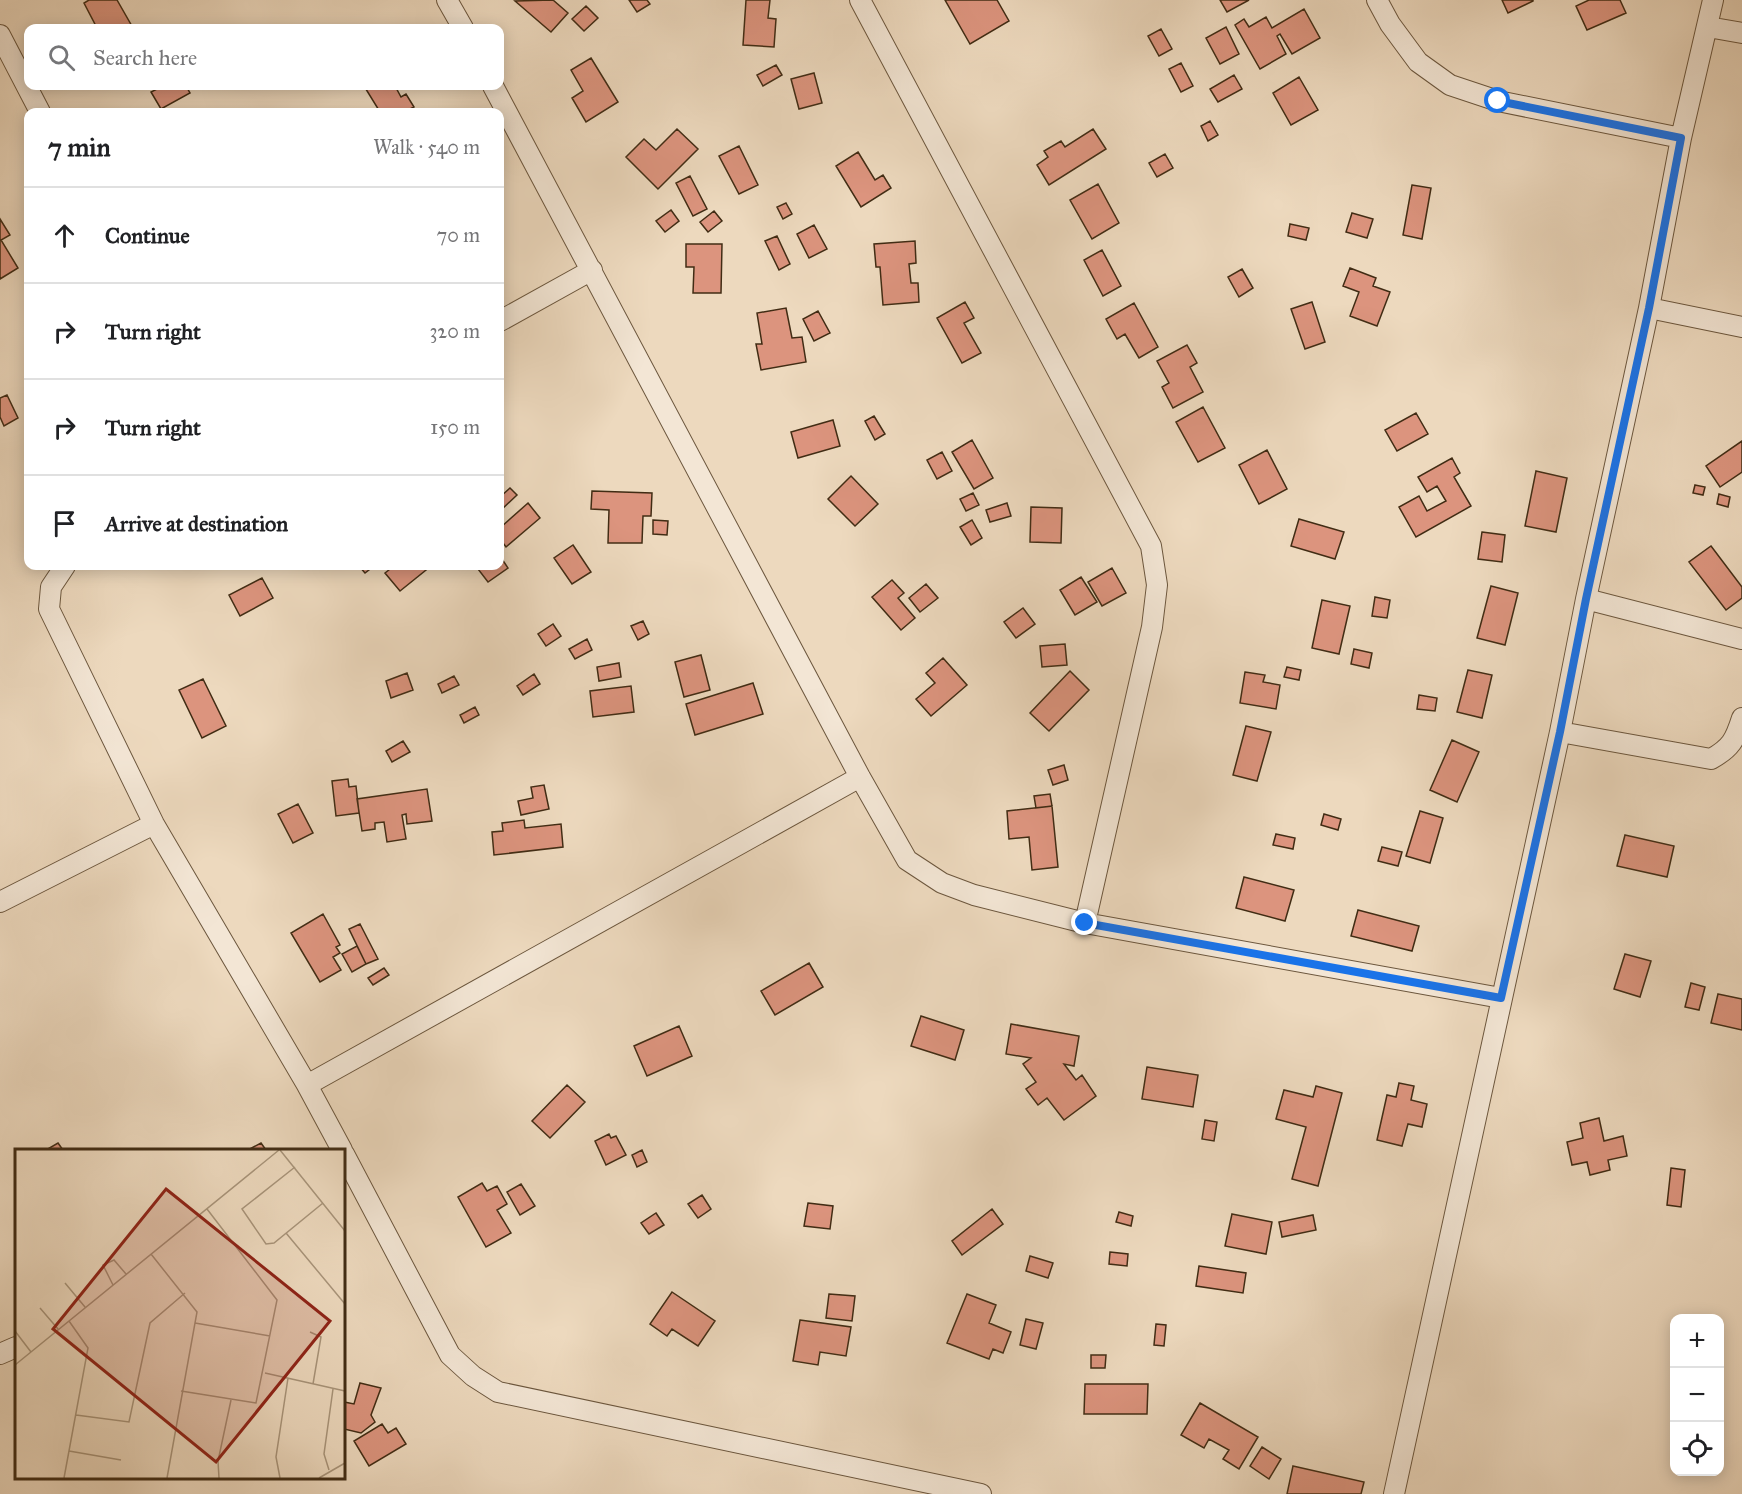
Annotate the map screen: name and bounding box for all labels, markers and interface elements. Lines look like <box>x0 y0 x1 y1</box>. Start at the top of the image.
search box <box>24 24 504 90</box>
icon: search <box>45 41 78 74</box>
text: Search here <box>93 44 197 71</box>
route start <box>1484 87 1510 113</box>
text: 7 min <box>48 131 111 163</box>
text: Walk · 540 m <box>373 135 480 159</box>
icon: ahead <box>48 219 81 252</box>
text: Continue <box>105 222 190 249</box>
text: 70 m <box>437 223 480 247</box>
icon: right <box>48 315 81 348</box>
text: Turn right <box>105 318 201 345</box>
text: 320 m <box>429 319 480 343</box>
icon: right <box>48 411 81 444</box>
text: Turn right <box>105 414 201 441</box>
text: 150 m <box>430 415 480 439</box>
icon: arrive <box>48 507 81 540</box>
text: Arrive at destination <box>105 510 288 537</box>
route end <box>1071 909 1097 935</box>
inset map <box>15 1149 345 1479</box>
map controls <box>1670 1314 1724 1476</box>
button: + <box>1670 1314 1724 1368</box>
button: − <box>1670 1368 1724 1422</box>
button: locate <box>1670 1422 1724 1476</box>

